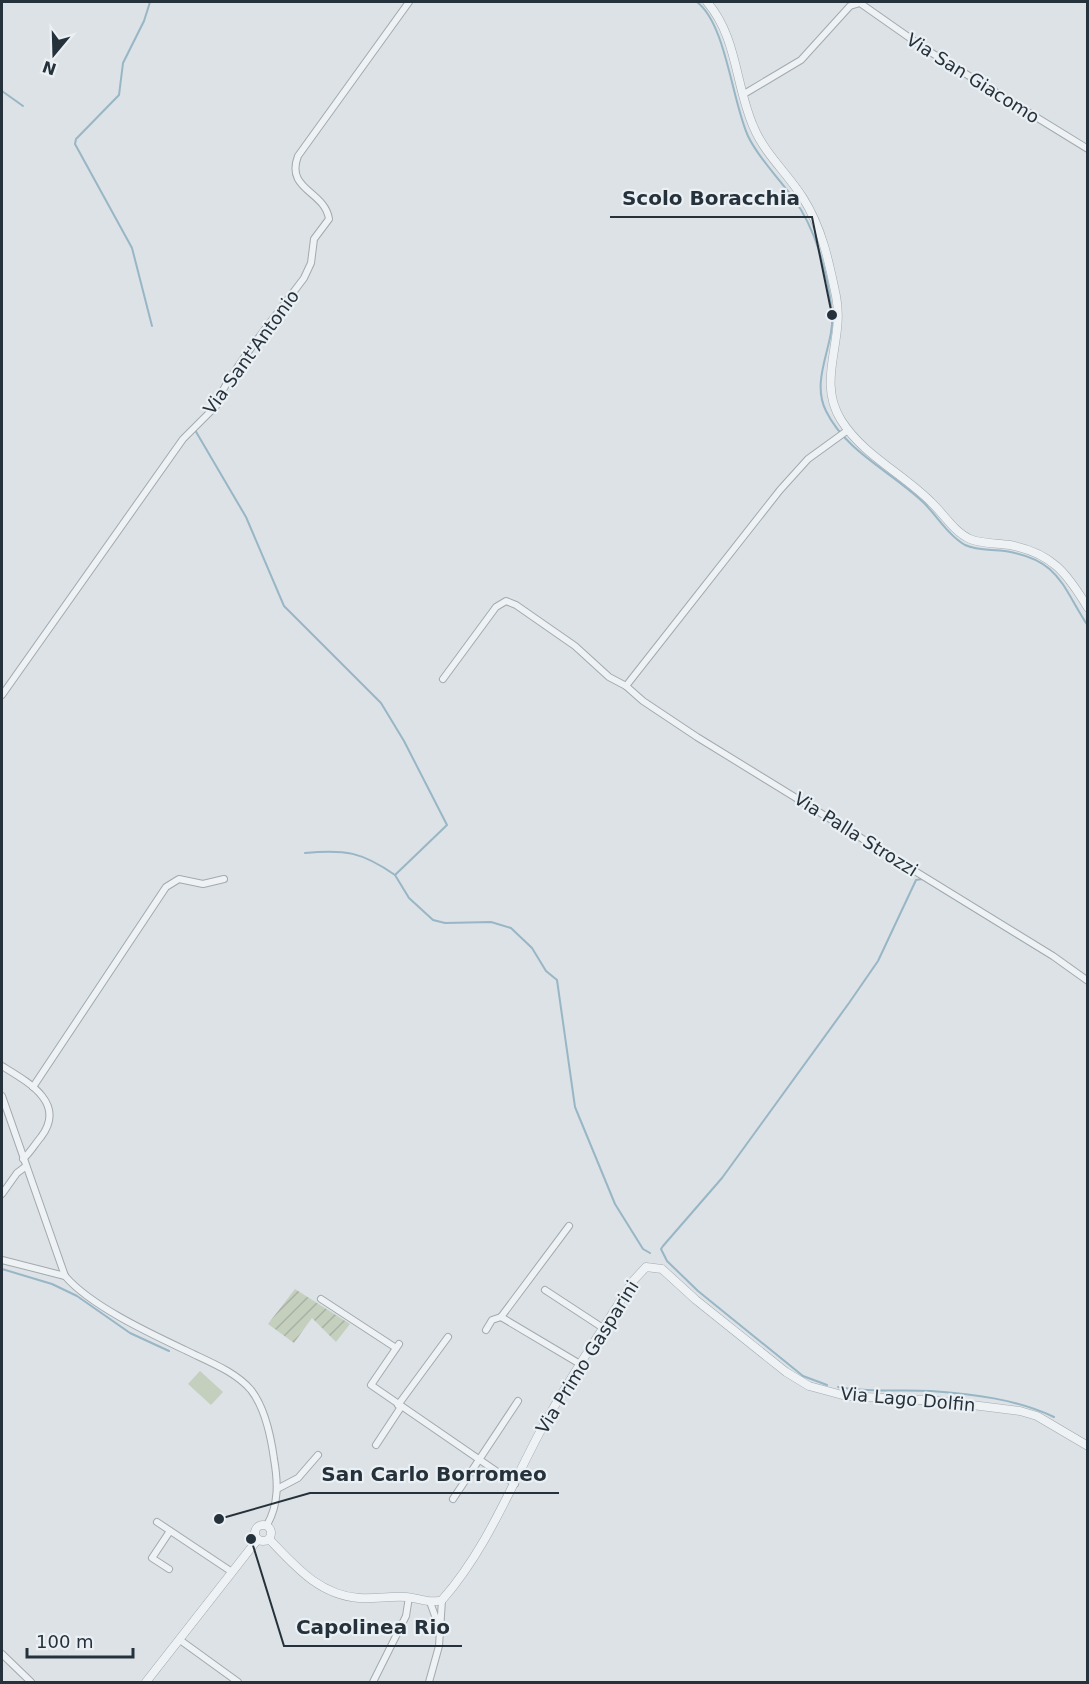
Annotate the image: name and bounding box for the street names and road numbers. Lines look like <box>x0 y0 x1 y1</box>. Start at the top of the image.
street label: Via San Giacomo <box>903 29 1043 127</box>
street label: Via Sant'Antonio <box>199 286 303 418</box>
street label: Via Palla Strozzi <box>790 787 922 881</box>
street label: Via Primo Gasparini <box>531 1277 643 1437</box>
street label: Via Lago Dolfin <box>840 1383 976 1415</box>

